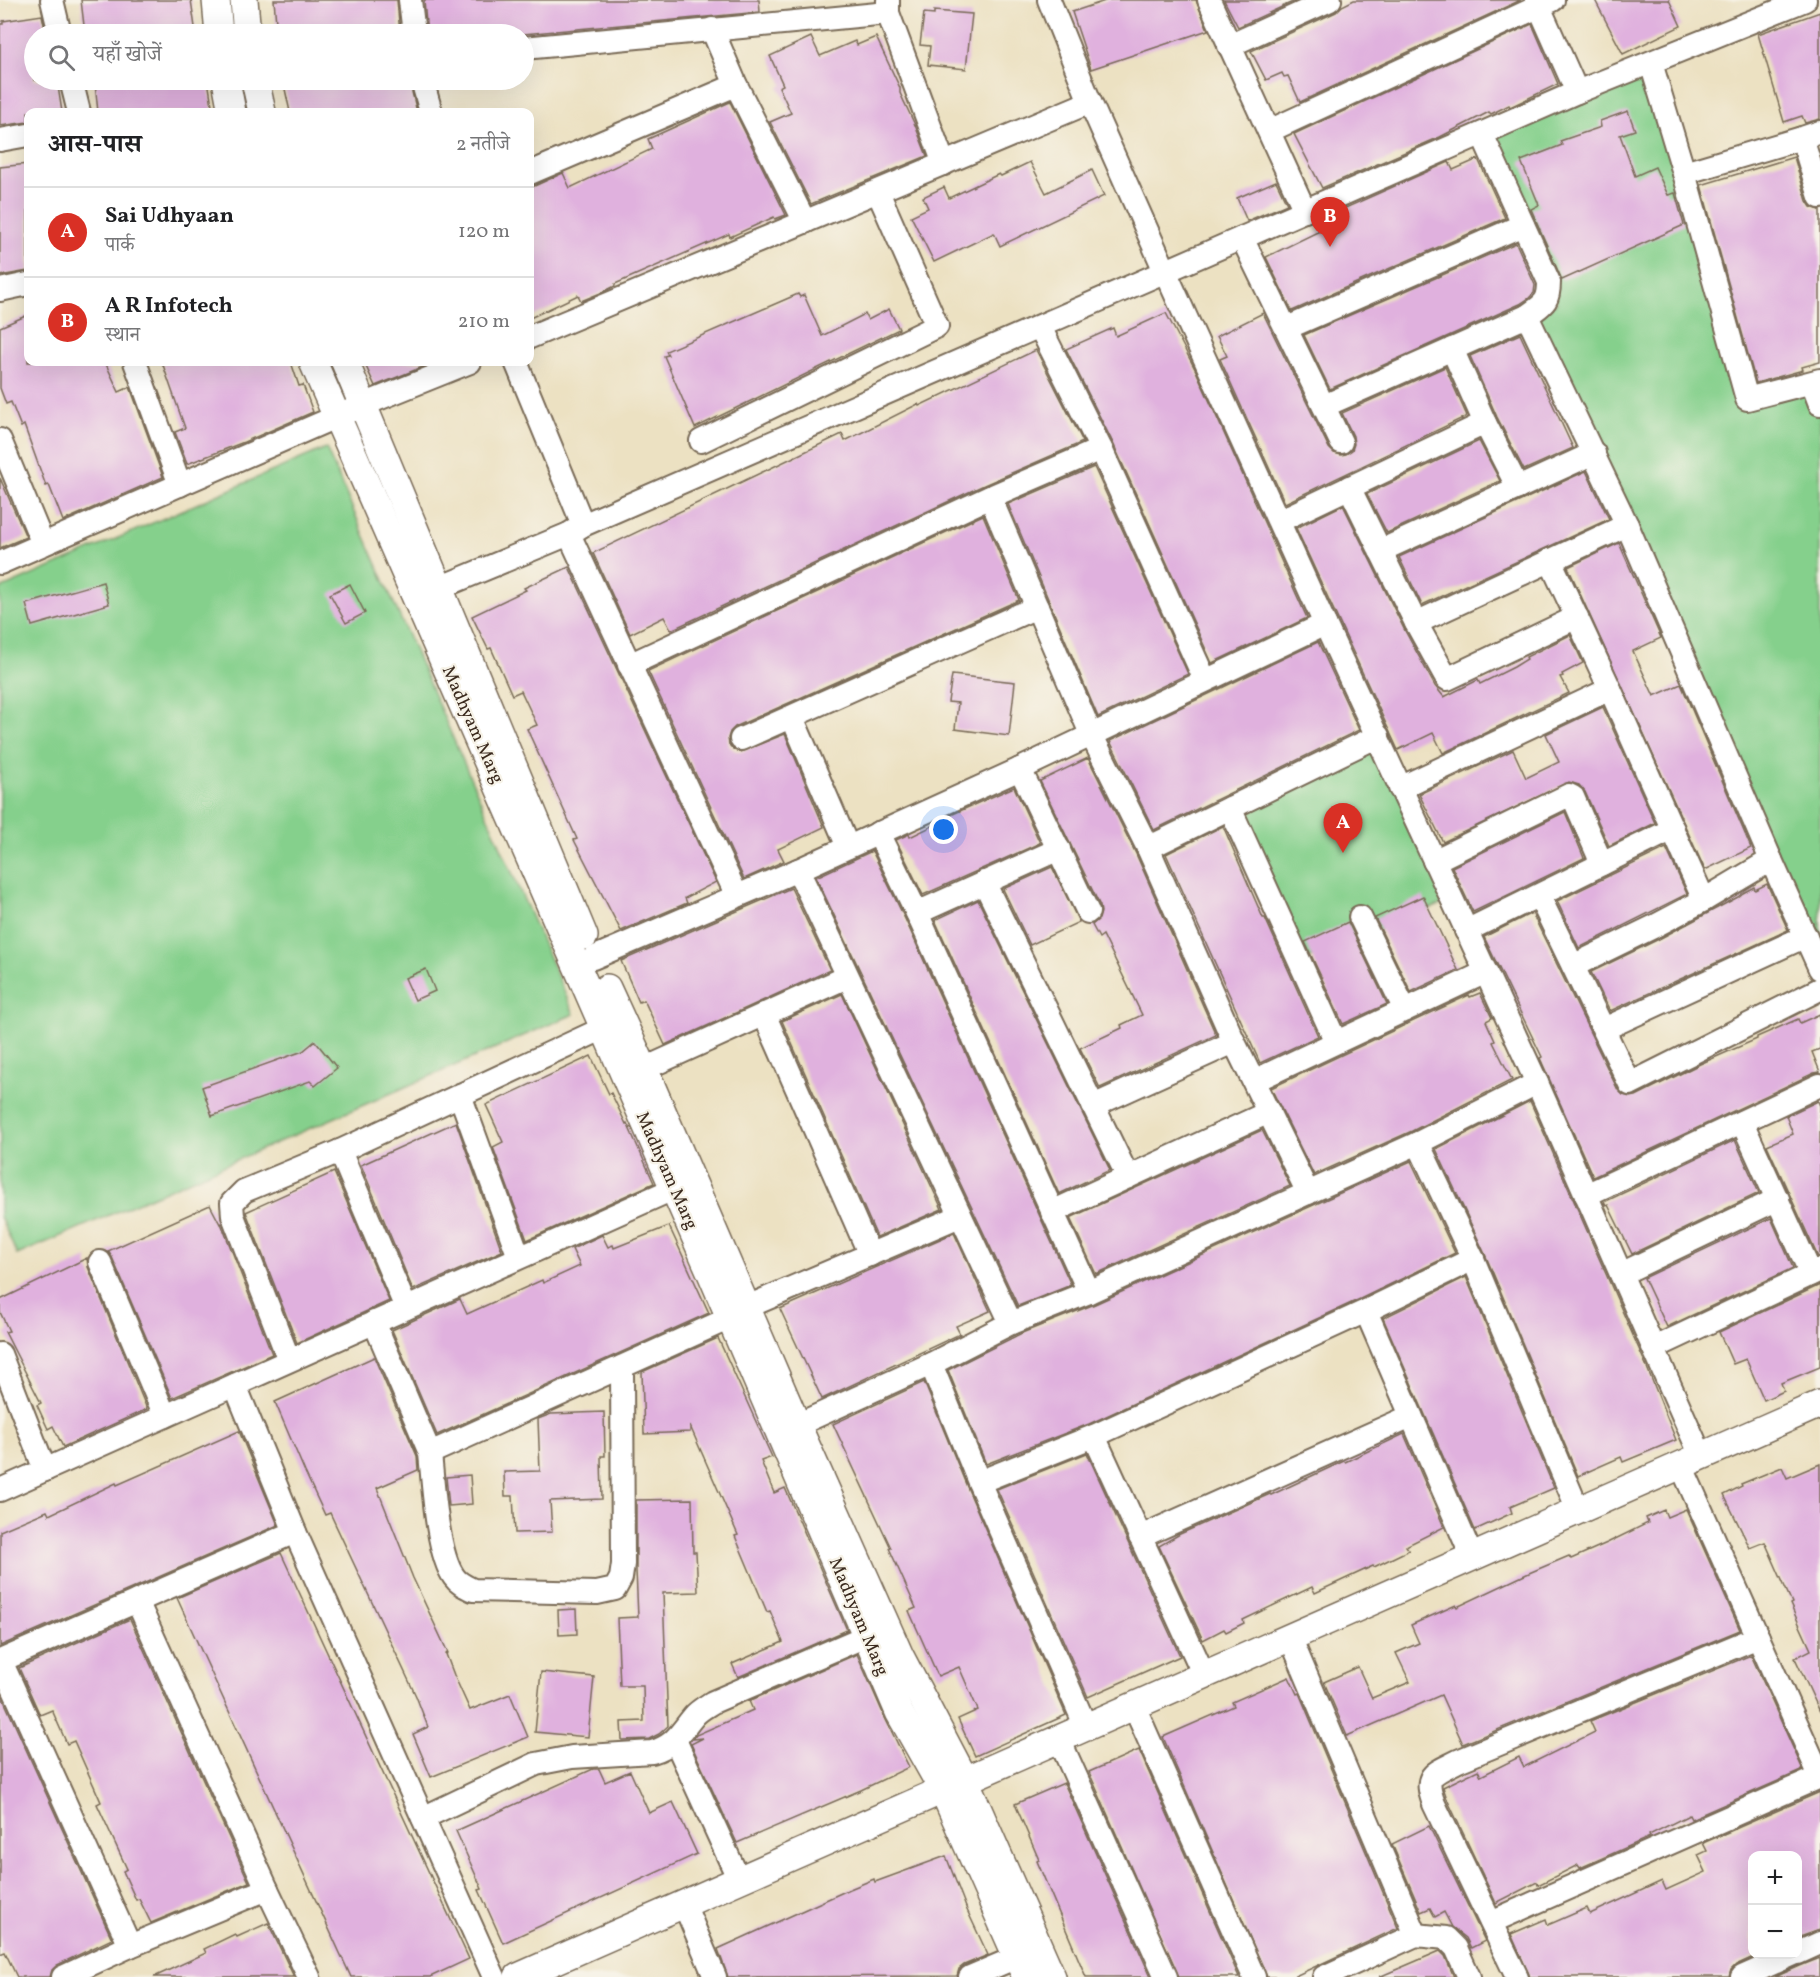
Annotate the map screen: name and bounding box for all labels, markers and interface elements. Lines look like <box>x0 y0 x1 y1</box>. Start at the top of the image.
search box <box>24 24 534 90</box>
text: यहाँ खोजें <box>93 40 162 71</box>
icon: search <box>45 41 78 74</box>
text: आस-पास <box>48 127 142 163</box>
text: 2 नतीजे <box>456 131 510 159</box>
pin: B <box>1310 198 1350 247</box>
text: Sai Udhyaan <box>105 201 234 232</box>
text: A <box>60 218 75 246</box>
text: 120 m <box>458 218 510 246</box>
text: पार्क <box>105 232 134 260</box>
text: A R Infotech <box>105 291 233 322</box>
text: B <box>61 308 74 336</box>
text: 210 m <box>458 308 510 336</box>
text: स्थान <box>105 322 140 350</box>
street label: Madhyam Marg <box>435 662 509 788</box>
pin: A <box>1324 804 1362 853</box>
your location <box>929 815 958 844</box>
street label: Madhyam Marg <box>629 1108 703 1234</box>
street label: Madhyam Marg <box>822 1554 894 1680</box>
map controls <box>1748 1851 1802 1959</box>
button: + <box>1748 1851 1802 1905</box>
button: − <box>1748 1905 1802 1959</box>

